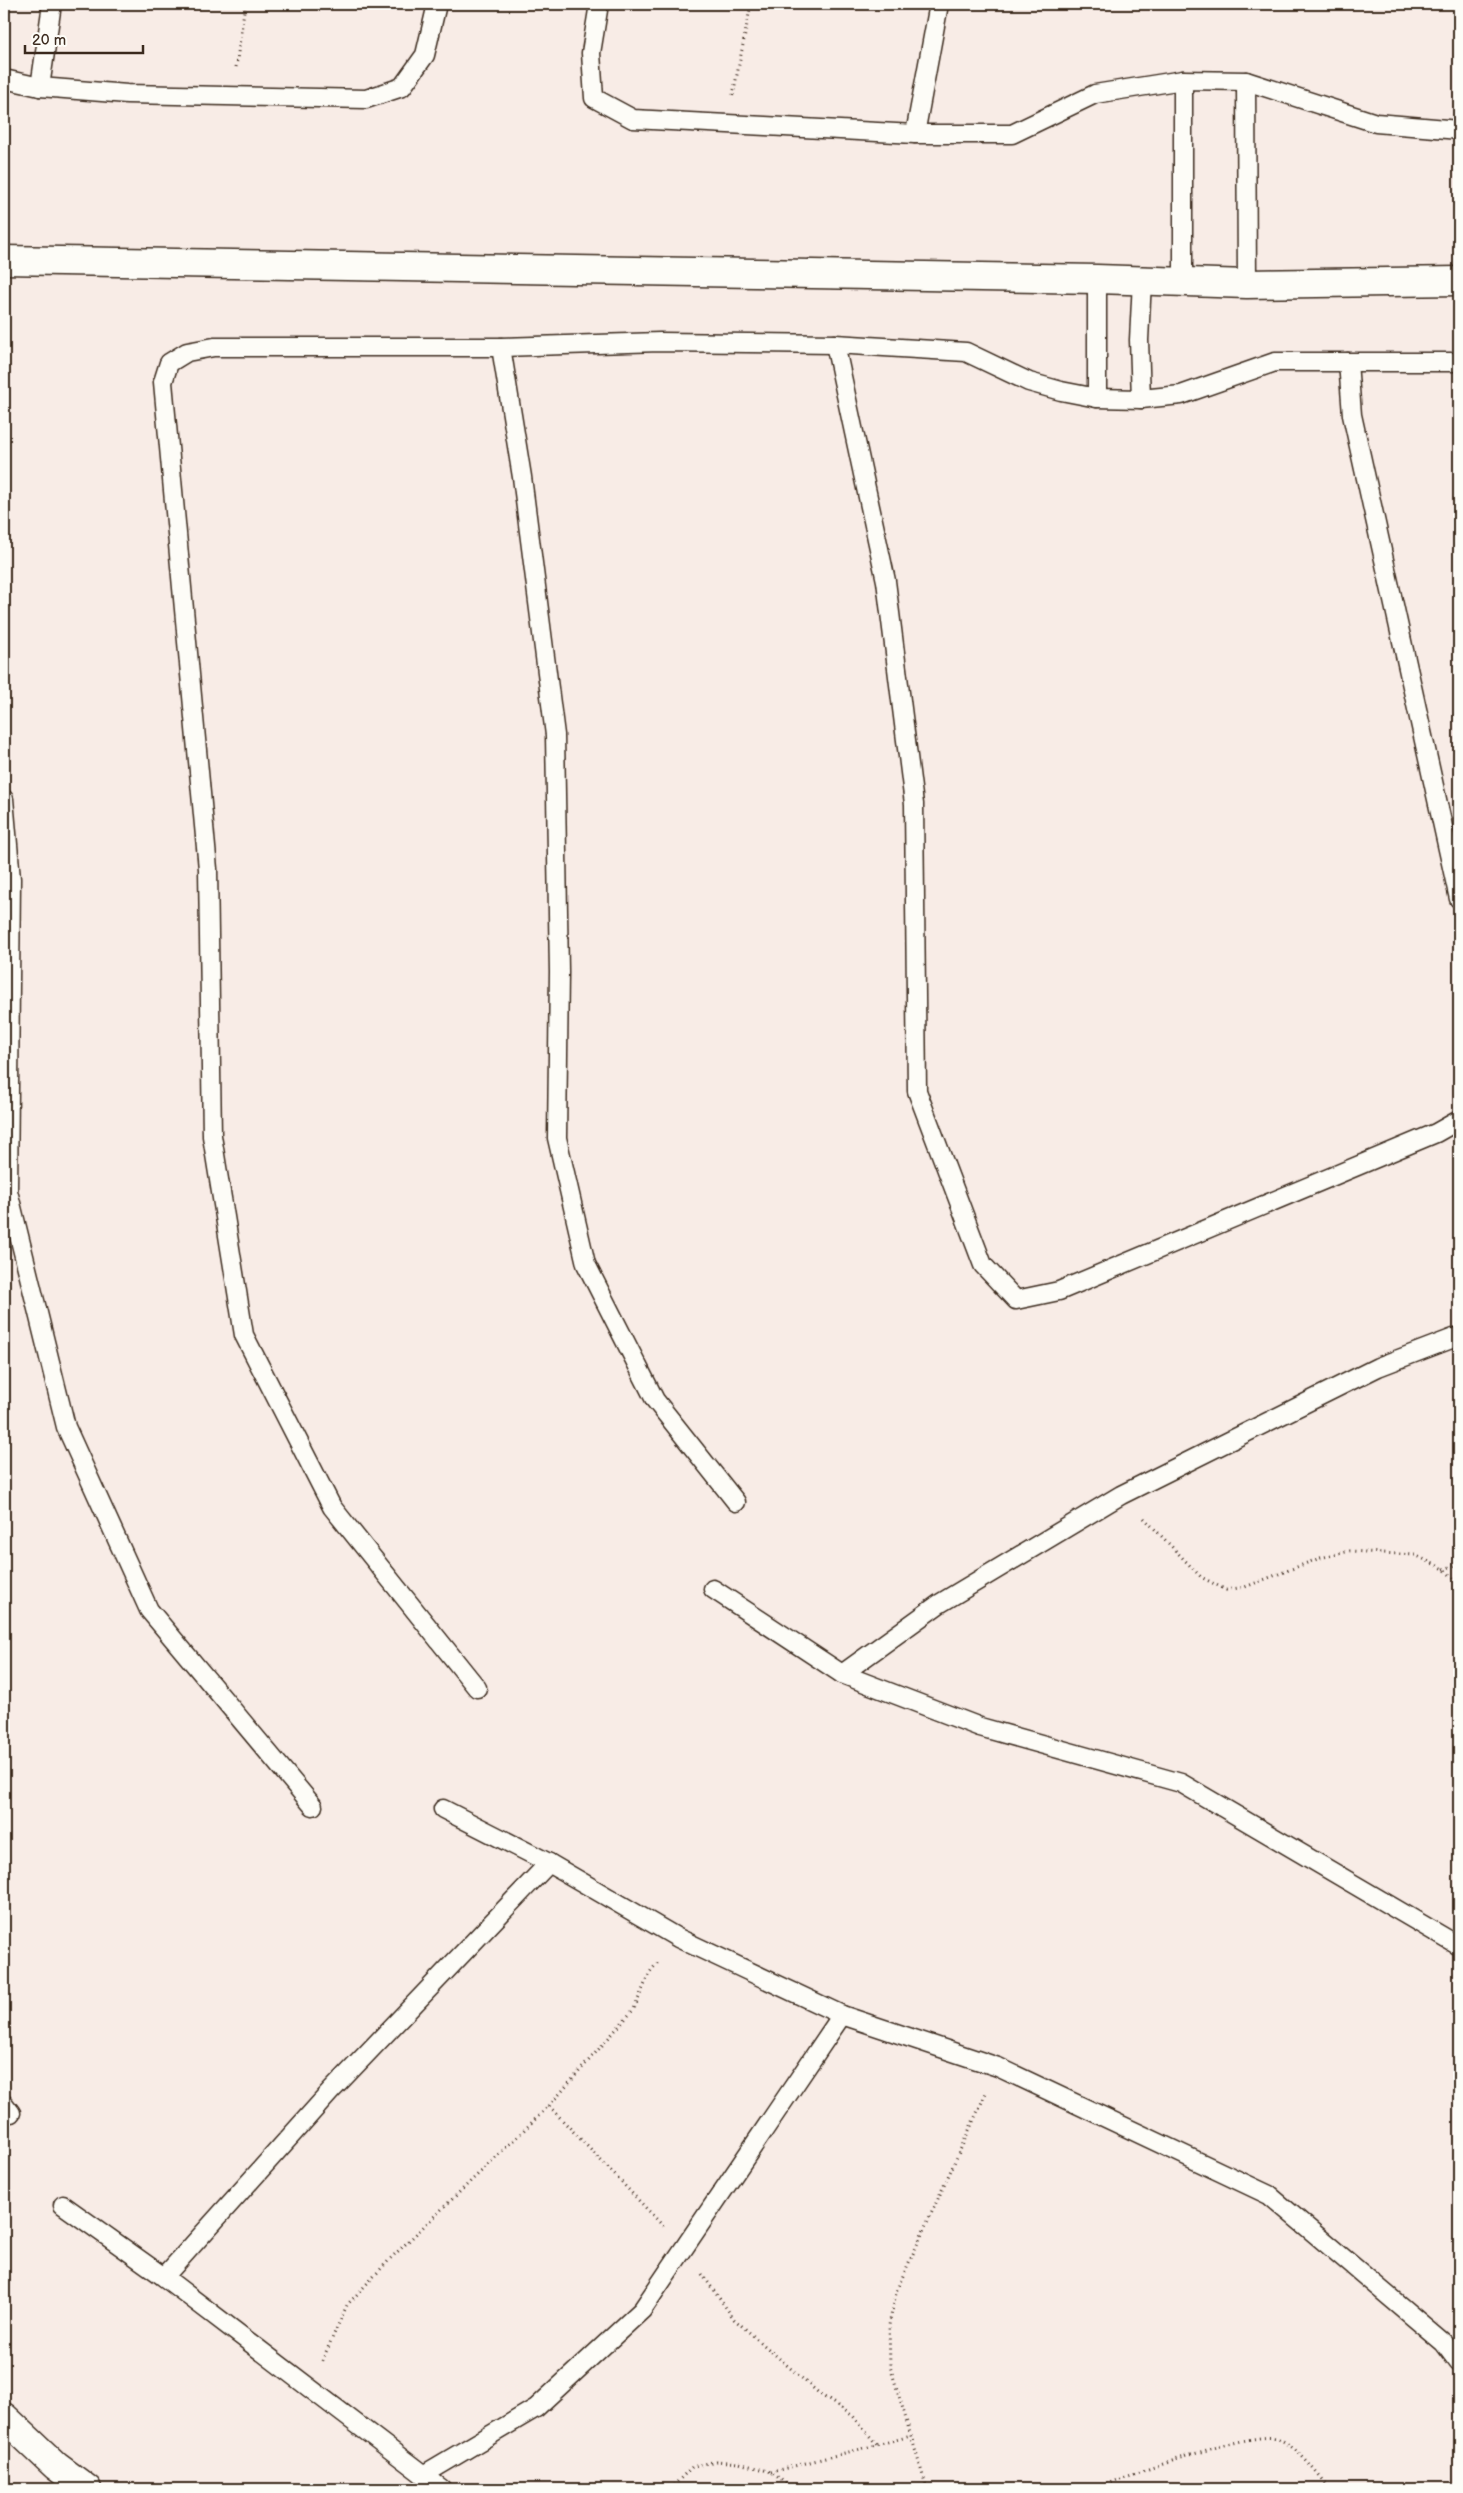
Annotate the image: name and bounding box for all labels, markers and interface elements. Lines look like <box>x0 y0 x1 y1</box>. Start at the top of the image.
scale bar <box>25 22 142 54</box>
text: 20 m <box>32 31 66 50</box>

